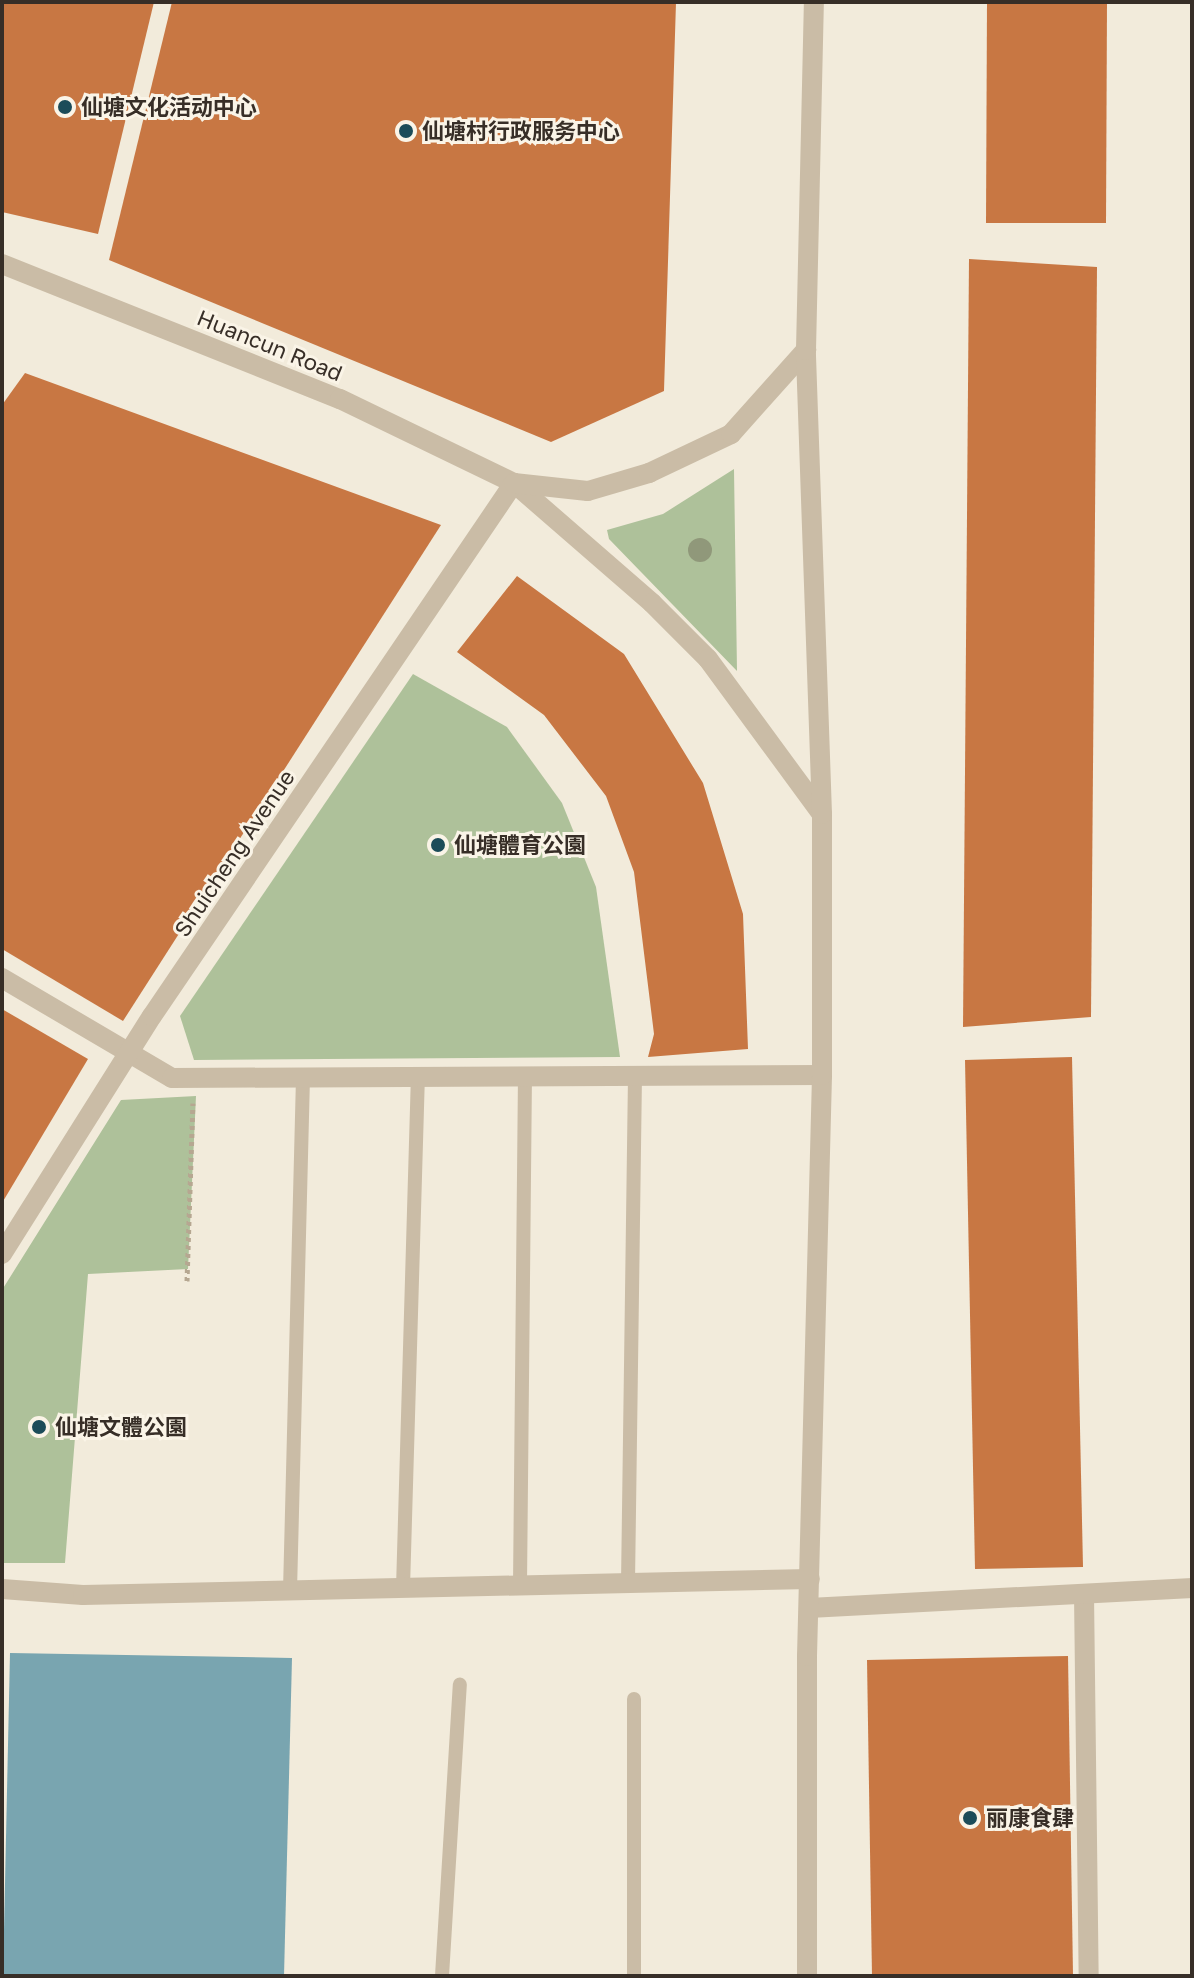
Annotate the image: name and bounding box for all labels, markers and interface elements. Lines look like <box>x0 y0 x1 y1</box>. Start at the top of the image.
place label: 仙塘文化活动中心 <box>81 94 257 120</box>
marker: 仙塘文化活动中心 <box>56 98 74 116</box>
place label: 仙塘村行政服务中心 <box>422 118 620 144</box>
marker: 仙塘村行政服务中心 <box>397 122 415 140</box>
street label: Huancun Road <box>194 304 346 386</box>
street label: Shuicheng Avenue <box>168 765 300 941</box>
place label: 仙塘體育公園 <box>454 832 586 858</box>
marker: 仙塘體育公園 <box>429 836 447 854</box>
place label: 仙塘文體公園 <box>55 1414 187 1440</box>
marker: 仙塘文體公園 <box>30 1418 48 1436</box>
place label: 丽康食肆 <box>986 1805 1074 1831</box>
marker: 丽康食肆 <box>961 1809 979 1827</box>

